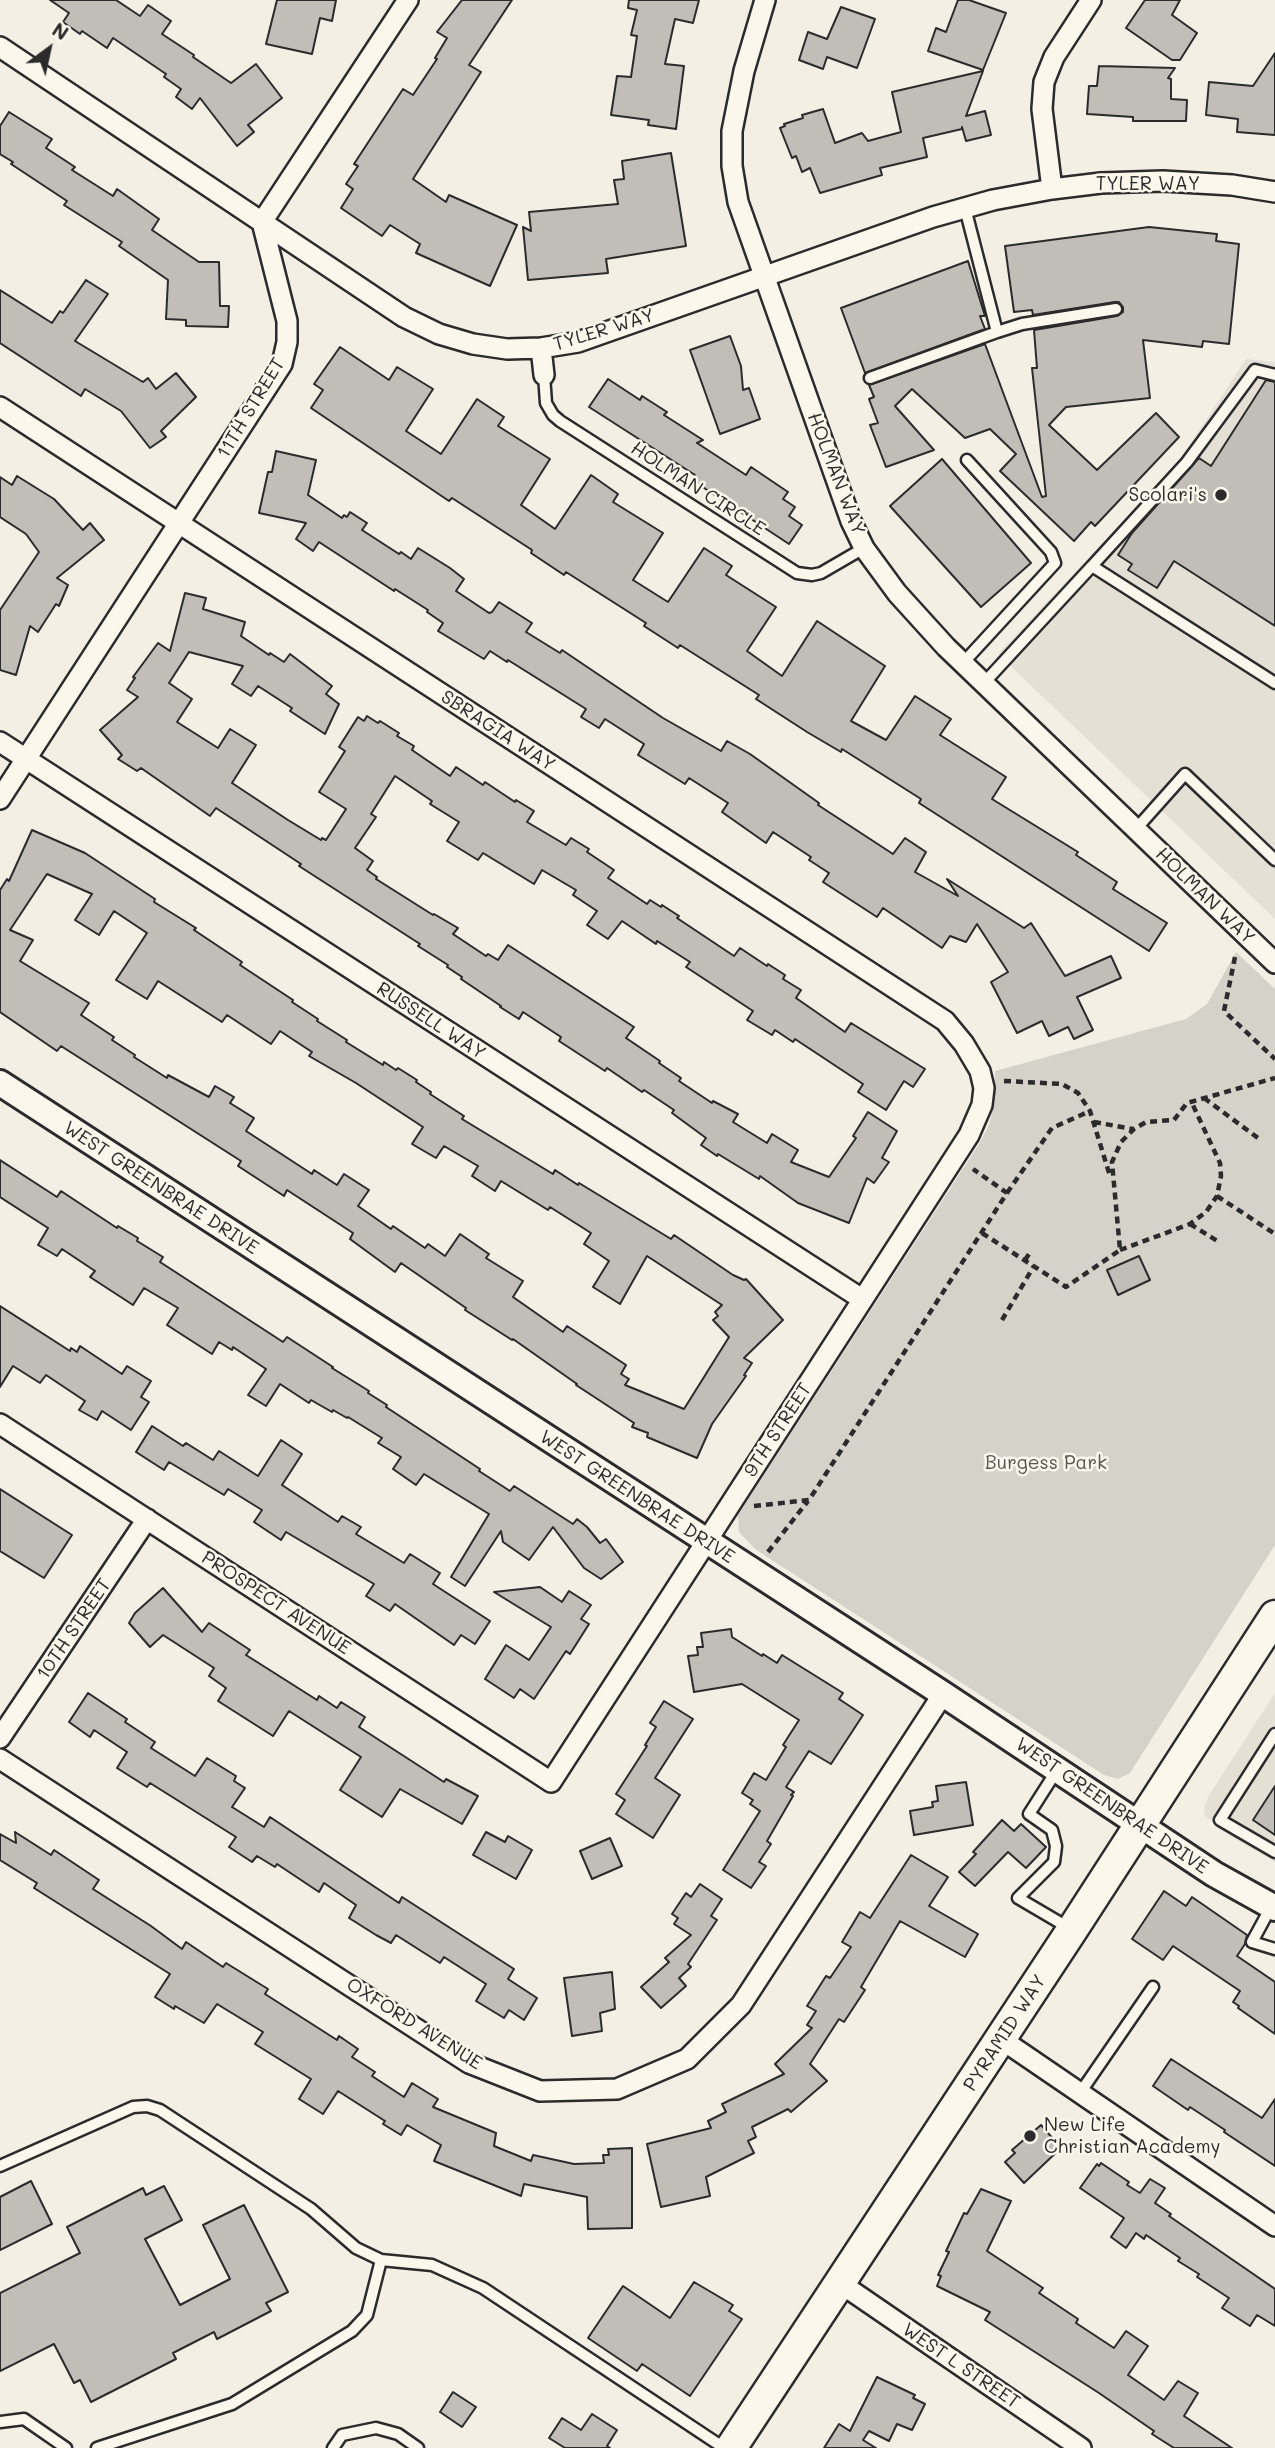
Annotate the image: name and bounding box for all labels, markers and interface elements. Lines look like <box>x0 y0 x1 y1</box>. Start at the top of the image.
north arrow <box>14 14 84 84</box>
text: N <box>48 17 74 45</box>
street label: TYLER WAY <box>1096 173 1200 195</box>
street label: TYLER WAY <box>551 304 657 356</box>
street label: 11TH STREET <box>212 354 290 462</box>
street label: HOLMAN WAY <box>802 410 870 538</box>
street label: HOLMAN CIRCLE <box>627 437 769 541</box>
place label: Scolari's <box>1128 484 1207 506</box>
marker: Scolari's <box>1213 487 1229 503</box>
street label: SBRAGIA WAY <box>437 686 559 776</box>
street label: HOLMAN WAY <box>1151 843 1259 949</box>
street label: RUSSELL WAY <box>372 977 490 1065</box>
street label: WEST GREENBRAE DRIVE <box>59 1116 263 1260</box>
street label: 9TH STREET <box>739 1379 817 1481</box>
street label: WEST GREENBRAE DRIVE <box>535 1425 739 1569</box>
park label: Burgess Park <box>985 1452 1107 1474</box>
street label: PROSPECT AVENUE <box>197 1546 355 1660</box>
street label: 10TH STREET <box>32 1574 116 1684</box>
street label: WEST GREENBRAE DRIVE <box>1011 1733 1213 1879</box>
street label: PYRAMID WAY <box>959 1970 1051 2096</box>
street label: OXFORD AVENUE <box>342 1973 486 2075</box>
place label: New Life Christian Academy <box>1044 2114 1221 2158</box>
marker: New Life Christian Academy <box>1022 2128 1038 2144</box>
street label: WEST L STREET <box>898 2318 1024 2414</box>

